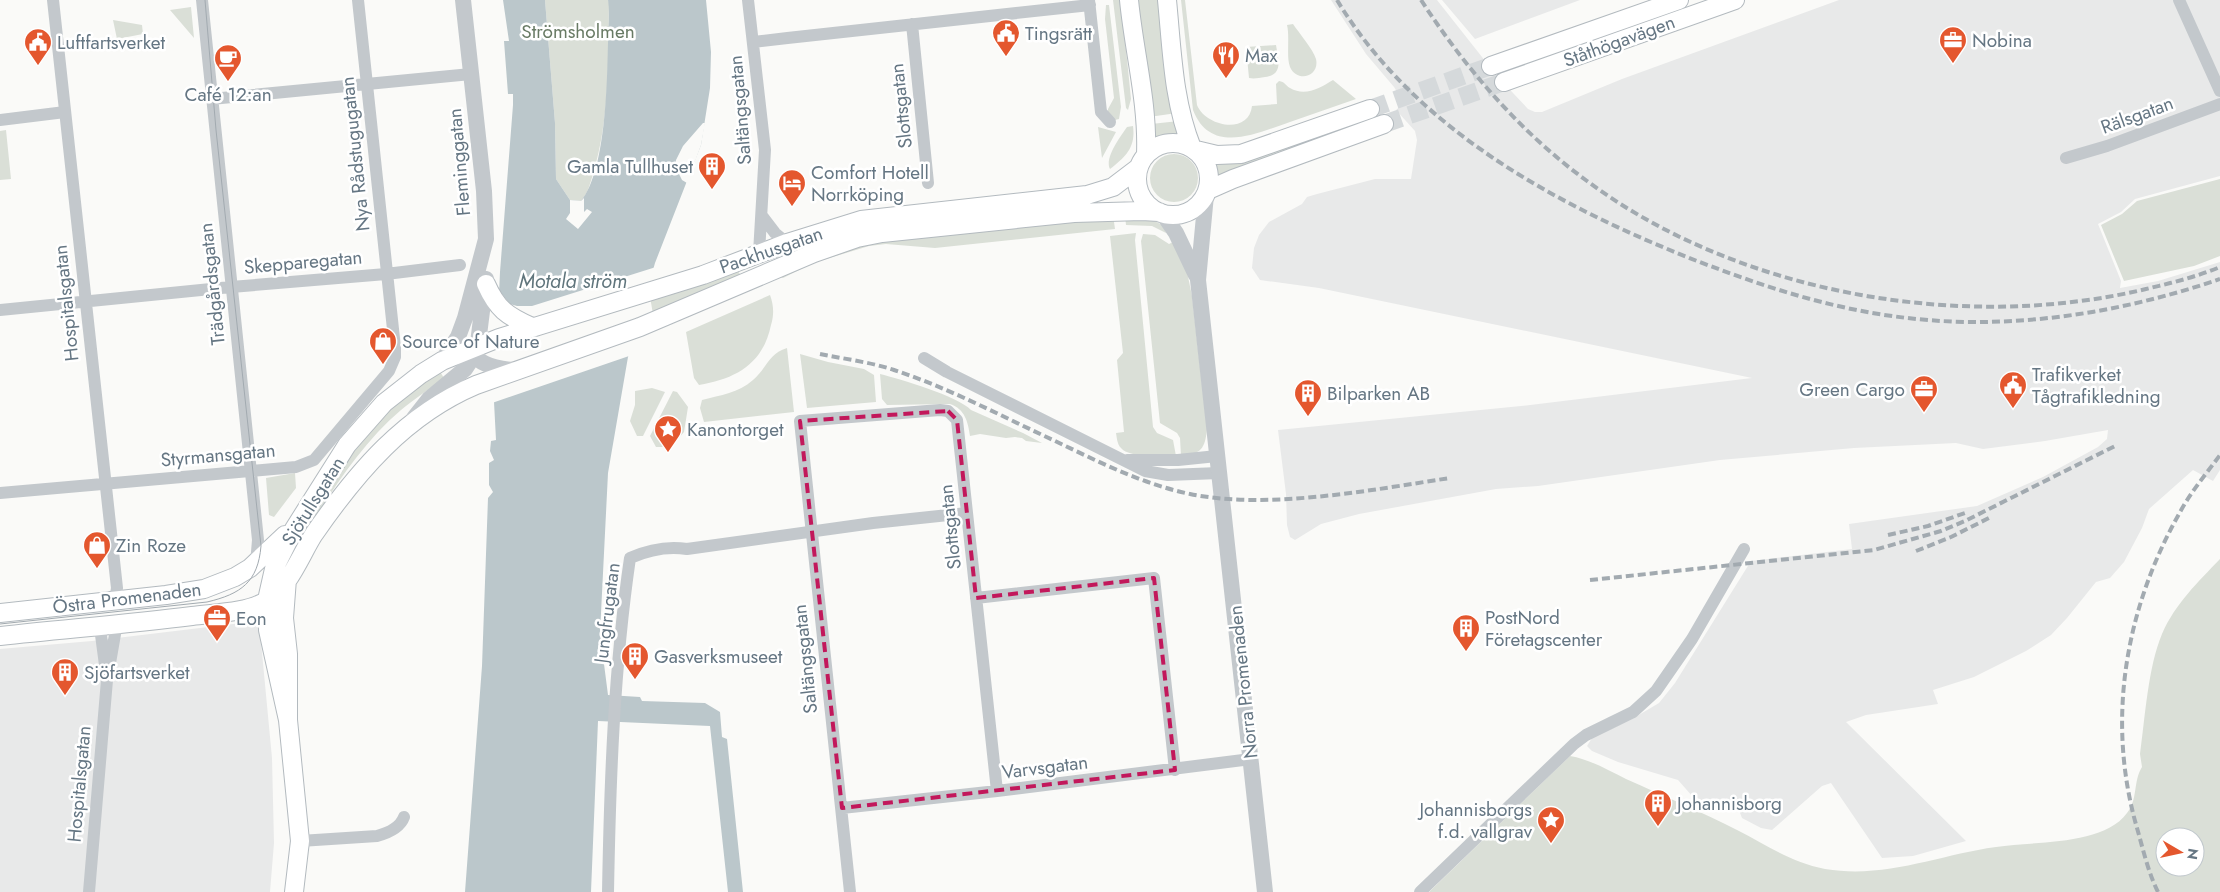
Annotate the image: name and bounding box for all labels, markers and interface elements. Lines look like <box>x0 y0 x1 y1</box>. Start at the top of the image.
street label: Ståthögavägen <box>1559 8 1679 74</box>
park label: Strömsholmen <box>521 18 635 45</box>
public building icon: Tingsrätt <box>991 18 1021 57</box>
place label: Tingsrätt <box>1025 20 1093 47</box>
office icon: Nobina <box>1938 25 1968 64</box>
public building icon: Luftfartsverket <box>23 27 53 66</box>
place label: Nobina <box>1972 27 2032 54</box>
place label: Luftfartsverket <box>57 29 166 56</box>
restaurant icon: Max <box>1211 40 1241 79</box>
place label: Max <box>1245 42 1278 69</box>
cafe icon: Café 12:an <box>213 43 243 82</box>
street label: Saltängsgatan <box>722 54 758 166</box>
street label: Slottsgatan <box>883 62 919 150</box>
street label: Nya Rådstugugatan <box>333 75 377 233</box>
place label: Café 12:an <box>184 81 272 108</box>
street label: Rälsgatan <box>2097 89 2177 141</box>
street label: Fleminggatan <box>441 107 477 217</box>
building icon: Gamla Tullhuset <box>697 151 727 190</box>
place label: Gamla Tullhuset <box>567 153 693 180</box>
place label: Comfort Hotell Norrköping <box>811 159 929 208</box>
hotel icon: Comfort Hotell Norrköping <box>777 168 807 207</box>
street label: Packhusgatan <box>716 220 826 280</box>
street label: Trädgårdsgatan <box>192 222 232 346</box>
street label: Skepparegatan <box>243 243 363 281</box>
street label: Hospitalsgatan <box>46 244 86 362</box>
water label: Motala ström <box>519 267 627 296</box>
shop icon: Source of Nature <box>368 326 398 365</box>
place label: Source of Nature <box>402 328 540 355</box>
place label: Trafikverket Tågtrafikledning <box>2032 361 2161 410</box>
public building icon: Trafikverket Tågtrafikledning <box>1998 370 2028 409</box>
office icon: Green Cargo <box>1909 374 1939 413</box>
place label: Green Cargo <box>1799 376 1905 403</box>
building icon: Bilparken AB <box>1293 378 1323 417</box>
place label: Bilparken AB <box>1327 380 1430 407</box>
place icon: Kanontorget <box>653 414 683 453</box>
place label: Kanontorget <box>687 416 784 443</box>
street label: Styrmansgatan <box>159 437 277 473</box>
street label: Sjötullsgatan <box>275 451 351 551</box>
street label: Slottsgatan <box>932 483 968 571</box>
shop icon: Zin Roze <box>82 530 112 569</box>
place label: Zin Roze <box>116 532 186 559</box>
street label: Jungfrugatan <box>587 561 627 668</box>
street label: Östra Promenaden <box>51 575 203 621</box>
office icon: Eon <box>202 603 232 642</box>
street label: Saltängsgatan <box>786 603 824 715</box>
street label: Norra Promenaden <box>1222 604 1264 760</box>
place label: PostNord Företagscenter <box>1485 604 1603 653</box>
place label: Eon <box>236 605 267 632</box>
building icon: PostNord Företagscenter <box>1451 613 1481 652</box>
building icon: Gasverksmuseet <box>620 641 650 680</box>
place label: Gasverksmuseet <box>654 643 783 670</box>
building icon: Sjöfartsverket <box>50 657 80 696</box>
place label: Sjöfartsverket <box>84 659 190 686</box>
street label: Hospitalsgatan <box>60 725 98 843</box>
street label: Varvsgatan <box>1000 748 1090 786</box>
building icon: Johannisborg <box>1643 788 1673 827</box>
place label: Johannisborg <box>1674 790 1782 817</box>
place label: Johannisborgs f.d. vallgrav <box>1416 796 1533 845</box>
place icon: Johannisborgs f.d. vallgrav <box>1536 805 1566 844</box>
north arrow <box>2155 827 2205 877</box>
text: N <box>2182 847 2204 861</box>

